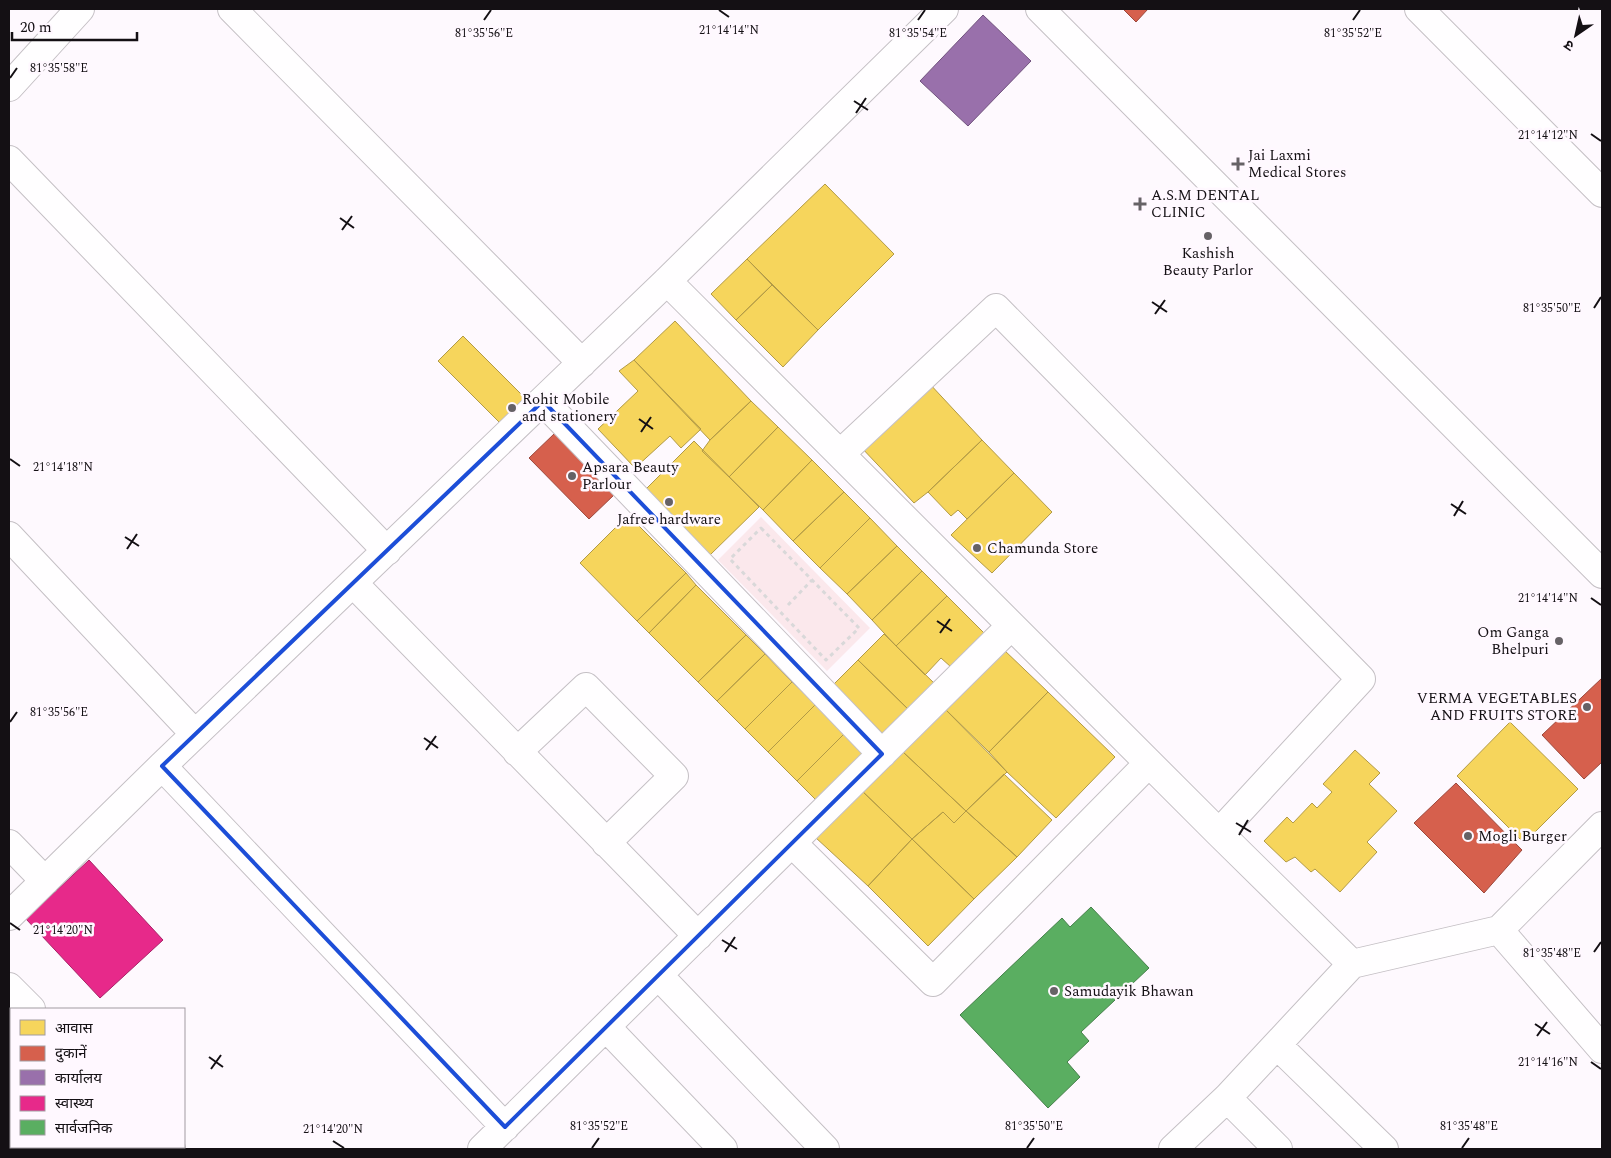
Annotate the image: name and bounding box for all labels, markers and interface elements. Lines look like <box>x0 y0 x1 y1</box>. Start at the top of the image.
scale bar <box>12 10 138 42</box>
north arrow <box>1551 10 1601 60</box>
text: 20 m <box>20 16 52 39</box>
text: 21°14'14"N <box>699 21 759 40</box>
text: 81°35'56"E <box>455 24 513 43</box>
text: 81°35'54"E <box>889 24 947 43</box>
text: 81°35'52"E <box>1324 24 1382 43</box>
text: उ <box>1559 34 1578 56</box>
text: 81°35'58"E <box>30 59 88 78</box>
text: 21°14'12"N <box>1518 126 1578 145</box>
place label: Jai Laxmi Medical Stores <box>1248 144 1347 184</box>
marker: Jai Laxmi Medical Stores <box>1232 158 1244 170</box>
place label: A.S.M DENTAL CLINIC <box>1151 184 1259 224</box>
marker: A.S.M DENTAL CLINIC <box>1133 197 1147 211</box>
marker: Kashish Beauty Parlor <box>1202 230 1214 242</box>
place label: Kashish Beauty Parlor <box>1163 242 1253 282</box>
text: 81°35'50"E <box>1523 299 1581 318</box>
place label: Rohit Mobile and stationery <box>522 388 617 428</box>
marker: Rohit Mobile and stationery <box>506 402 518 414</box>
place label: Apsara Beauty Parlour <box>582 456 679 496</box>
text: 21°14'18"N <box>33 458 93 477</box>
marker: Apsara Beauty Parlour <box>566 470 578 482</box>
marker: Jafree hardware <box>663 496 675 508</box>
place label: Jafree hardware <box>617 508 721 531</box>
place label: Chamunda Store <box>987 537 1098 560</box>
marker: Chamunda Store <box>971 542 983 554</box>
text: 21°14'14"N <box>1518 589 1578 608</box>
place label: Om Ganga Bhelpuri <box>1477 621 1550 661</box>
marker: Om Ganga Bhelpuri <box>1553 635 1565 647</box>
place label: VERMA VEGETABLES AND FRUITS STORE <box>1417 687 1577 727</box>
marker: VERMA VEGETABLES AND FRUITS STORE <box>1581 701 1593 713</box>
text: 81°35'56"E <box>30 703 88 722</box>
place label: Mogli Burger <box>1478 825 1567 848</box>
marker: Mogli Burger <box>1462 830 1474 842</box>
text: 21°14'20"N <box>33 921 93 940</box>
text: 81°35'48"E <box>1523 944 1581 963</box>
place label: Samudayik Bhawan <box>1064 980 1194 1003</box>
marker: Samudayik Bhawan <box>1048 985 1060 997</box>
legend <box>10 1008 185 1148</box>
text: आवास <box>55 1017 94 1040</box>
text: दुकानें <box>55 1042 87 1065</box>
text: 21°14'16"N <box>1518 1053 1578 1072</box>
text: कार्यालय <box>55 1067 102 1090</box>
text: स्वास्थ्य <box>55 1092 93 1115</box>
text: सार्वजनिक <box>55 1117 113 1140</box>
text: 81°35'52"E <box>570 1117 628 1136</box>
text: 81°35'50"E <box>1005 1117 1063 1136</box>
text: 81°35'48"E <box>1440 1117 1498 1136</box>
text: 21°14'20"N <box>303 1120 363 1139</box>

